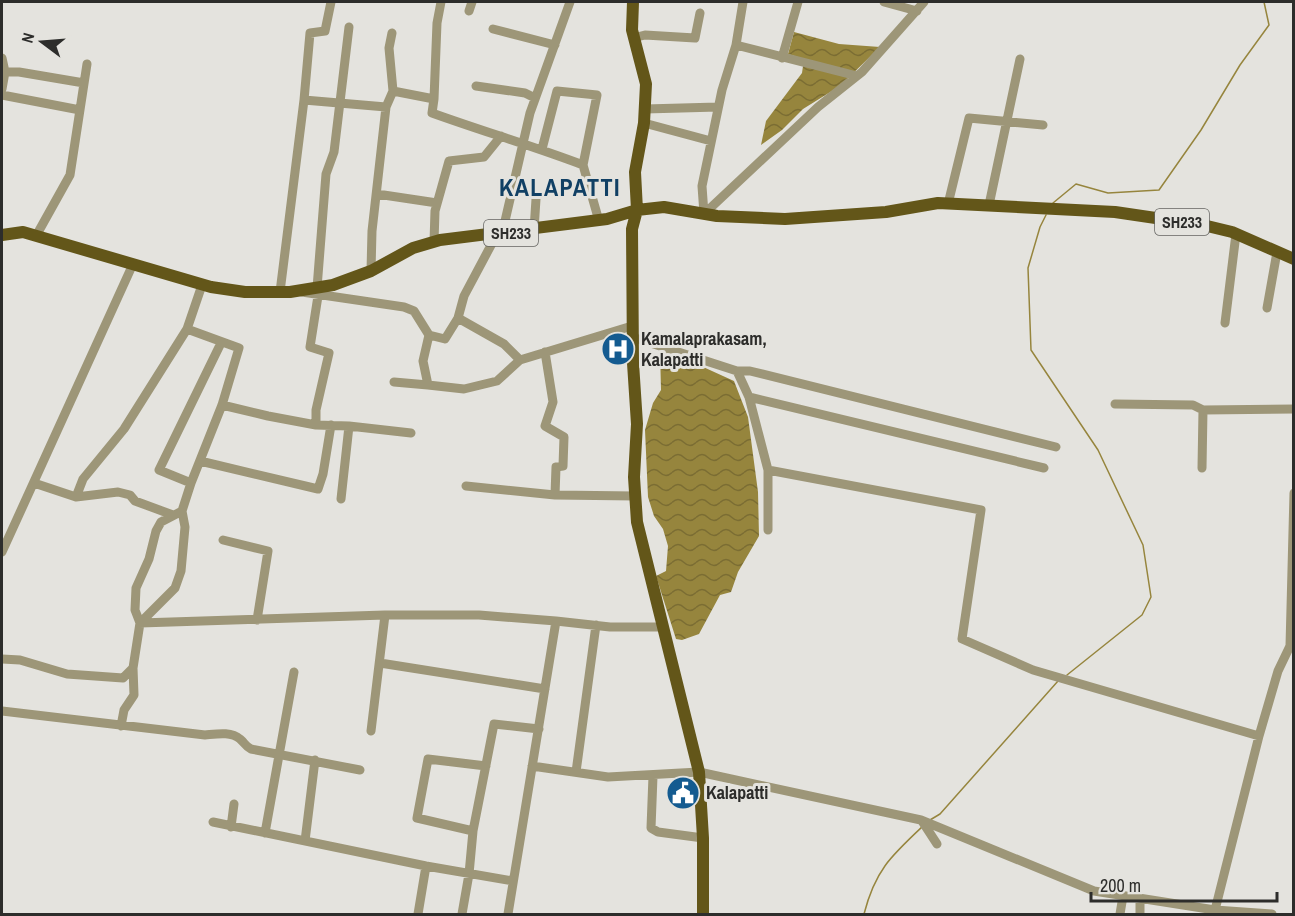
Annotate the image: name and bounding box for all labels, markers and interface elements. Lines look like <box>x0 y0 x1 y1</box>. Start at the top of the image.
north arrow <box>12 12 72 72</box>
text: N <box>16 30 39 45</box>
district label: KALAPATTI <box>499 171 621 203</box>
road number: SH233 <box>1155 209 1209 235</box>
road number: SH233 <box>484 220 538 246</box>
place label: Kamalaprakasam, Kalapatti <box>641 326 767 372</box>
hospital icon: Kamalaprakasam, Kalapatti <box>600 331 636 367</box>
public building icon: Kalapatti <box>665 775 701 811</box>
place label: Kalapatti <box>706 780 768 805</box>
scale bar <box>1091 865 1277 903</box>
text: 200 m <box>1100 873 1141 898</box>

